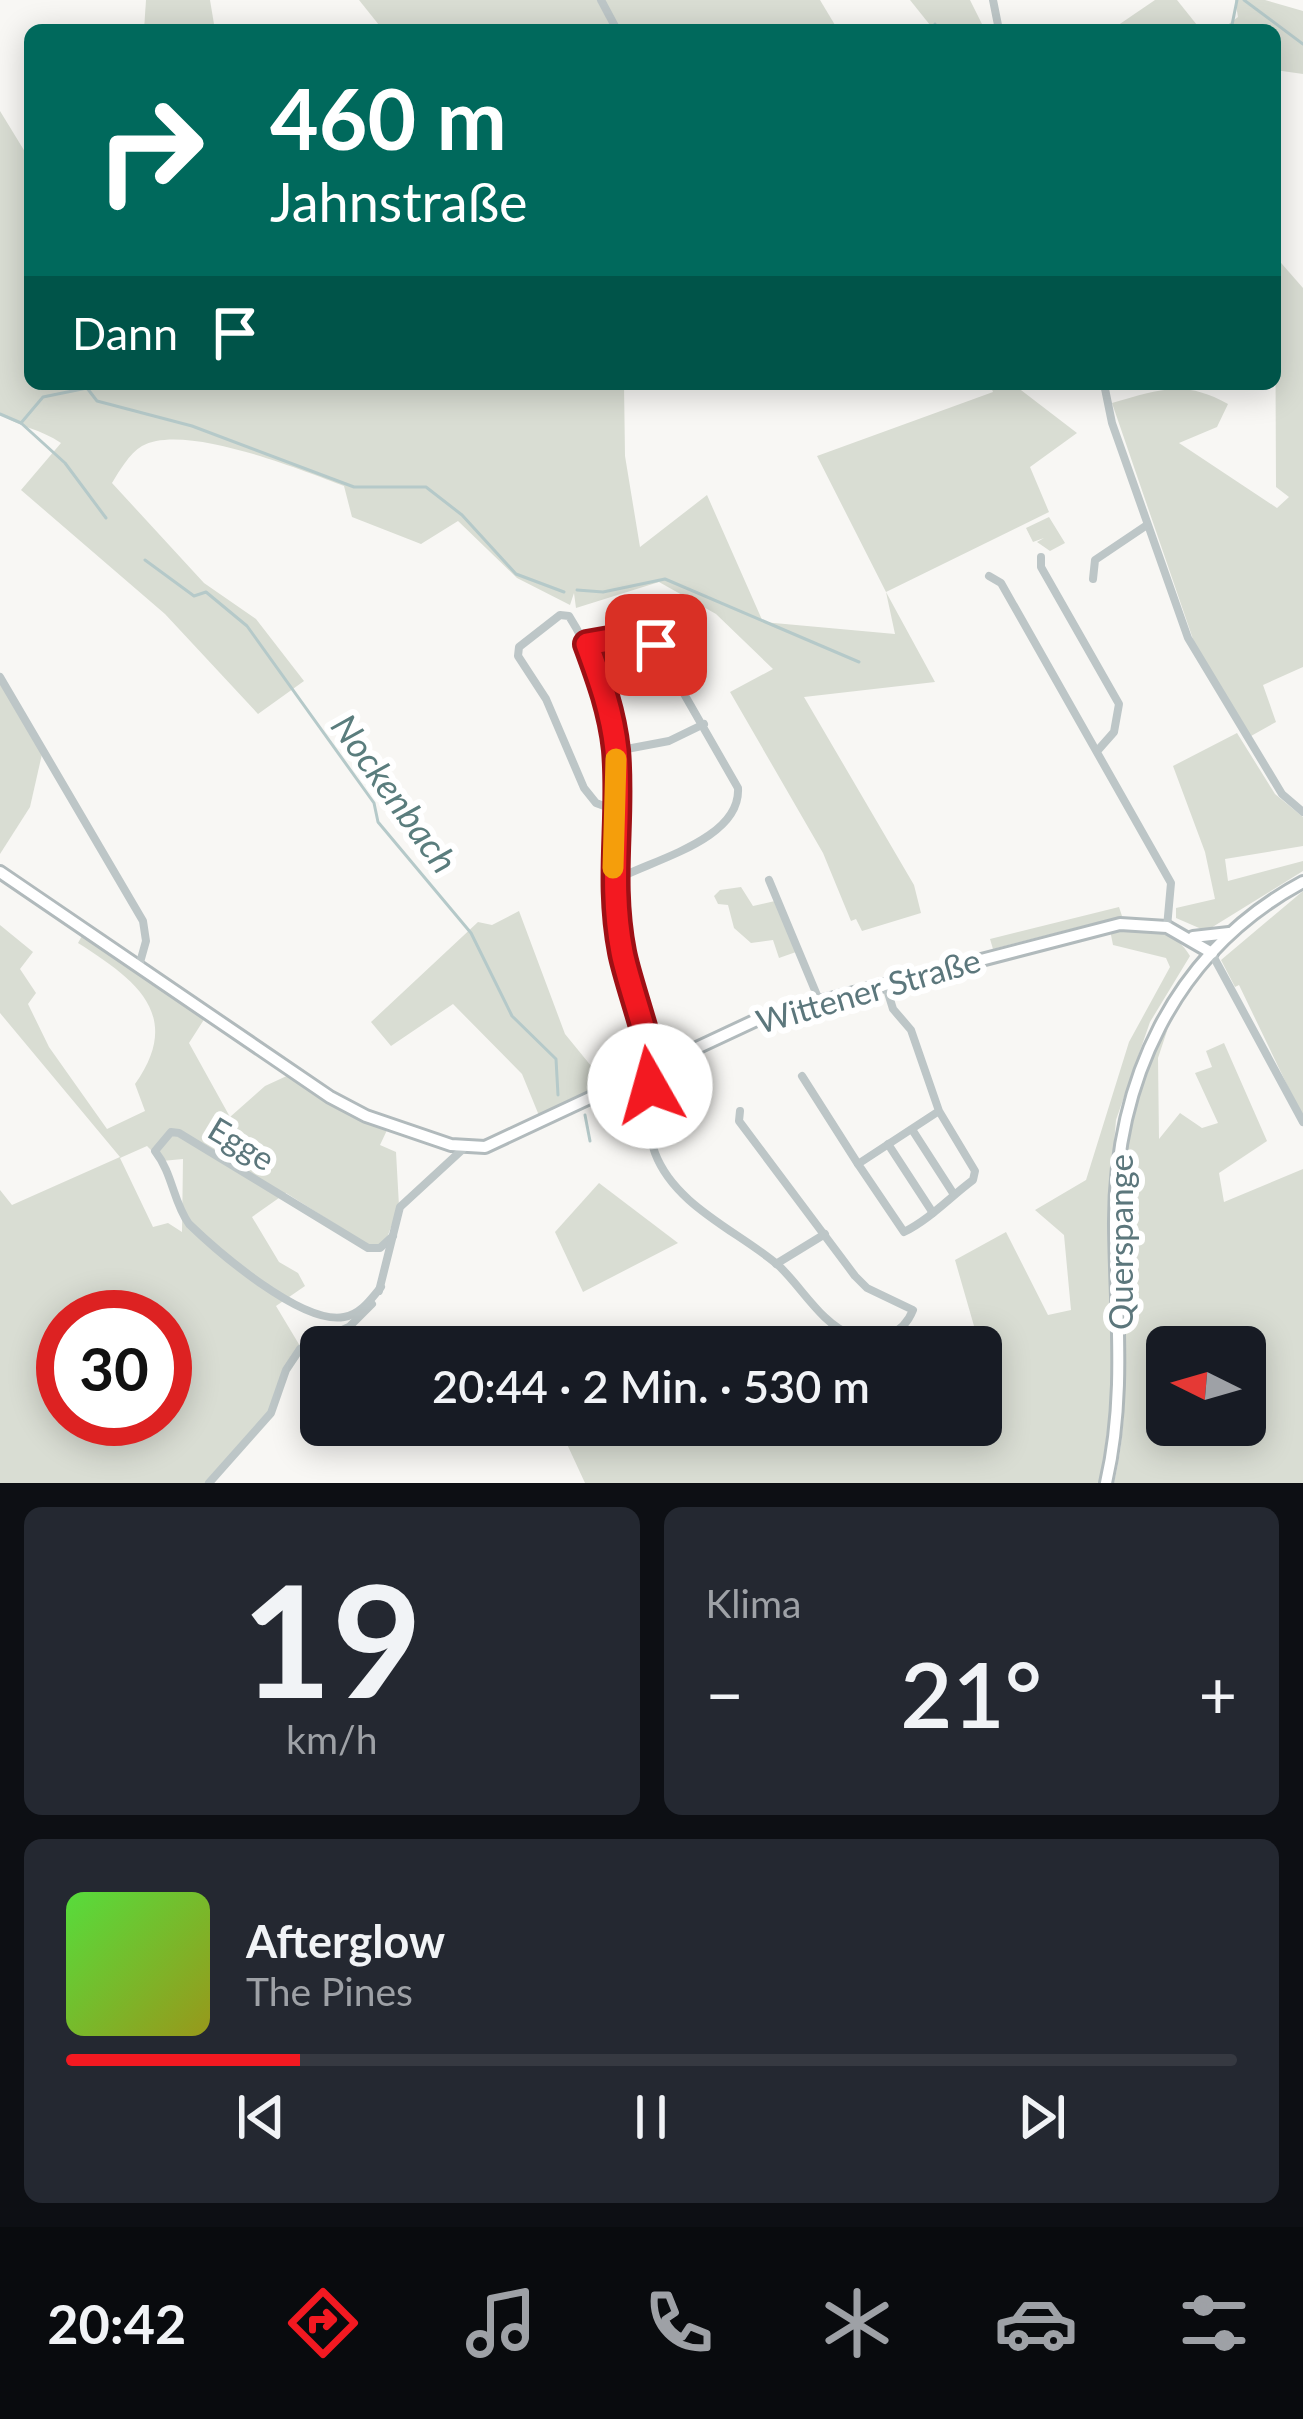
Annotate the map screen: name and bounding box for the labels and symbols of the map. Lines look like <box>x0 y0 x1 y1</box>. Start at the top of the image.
pin <box>605 594 707 696</box>
water label: Nockenbach <box>323 705 467 881</box>
street label: Wittener Straße <box>751 939 985 1041</box>
position arrow <box>587 1023 713 1149</box>
street label: Egge <box>202 1108 282 1178</box>
street label: Querspange <box>1100 1154 1140 1330</box>
speed limit sign: 30 <box>36 1290 192 1446</box>
north arrow <box>1146 1326 1266 1446</box>

